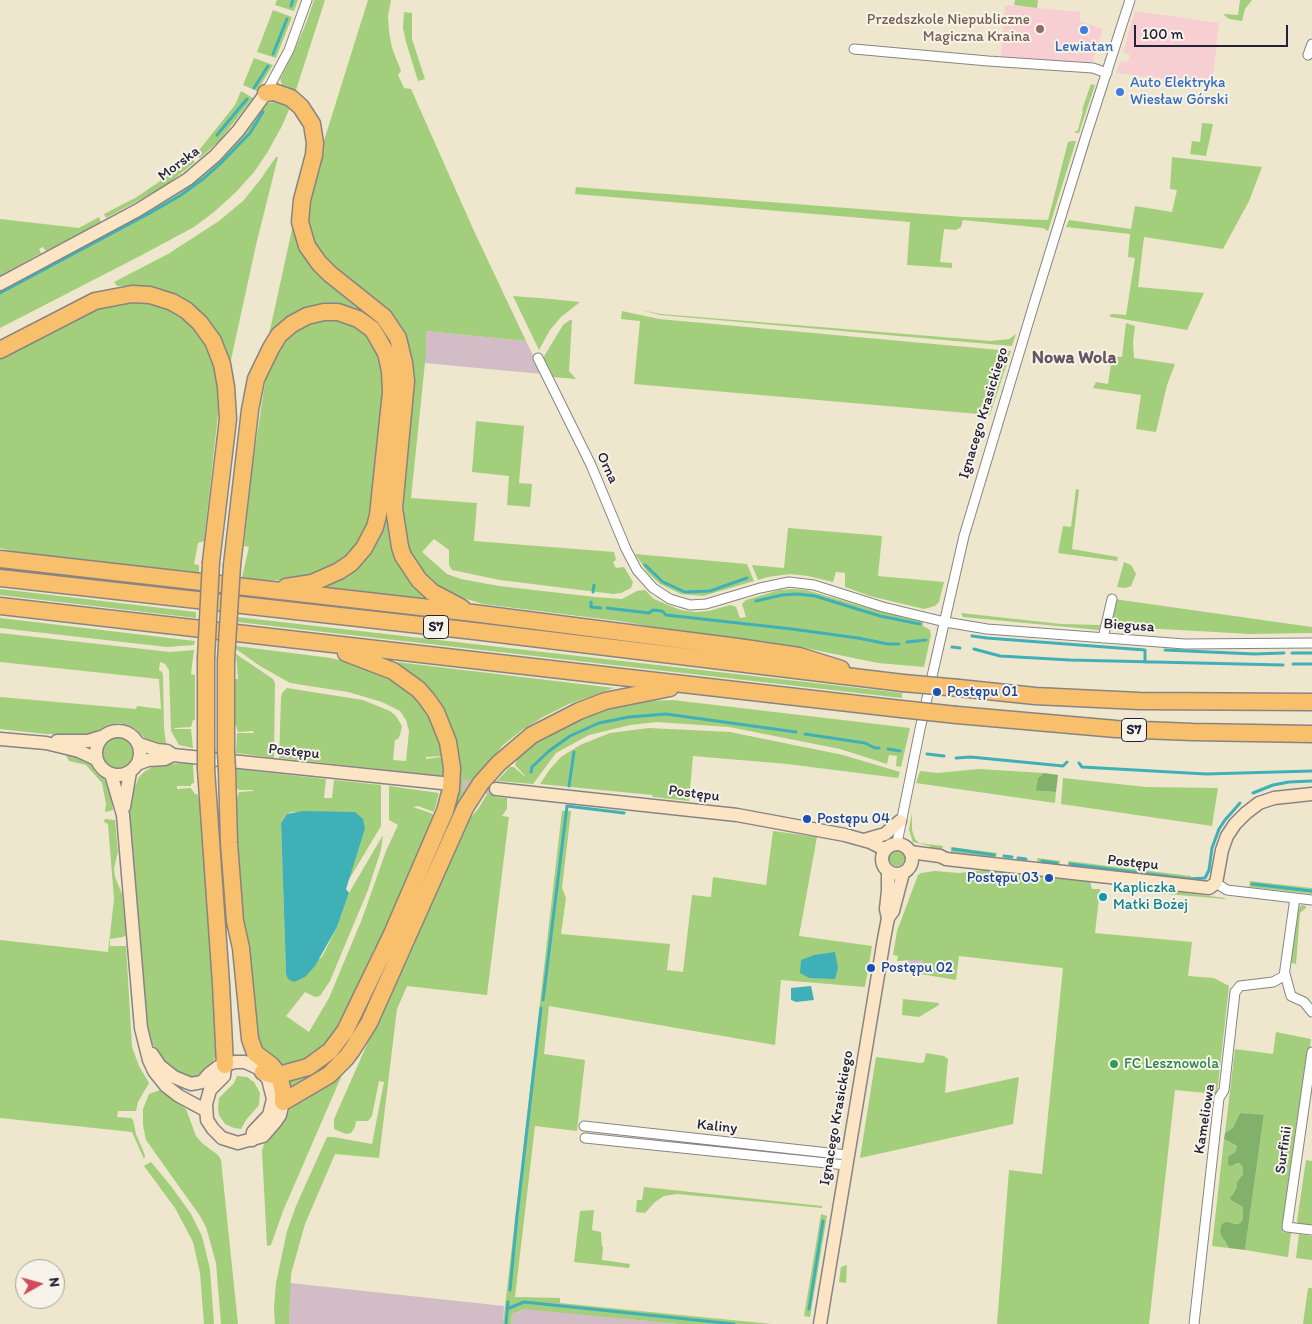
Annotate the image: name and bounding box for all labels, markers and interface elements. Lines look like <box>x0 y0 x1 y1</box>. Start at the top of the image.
place label: Przedszkole Niepubliczne Magiczna Kraina <box>867 11 1030 46</box>
scale bar <box>1137 15 1291 47</box>
marker: Przedszkole Niepubliczne Magiczna Kraina <box>1034 23 1046 35</box>
marker: Lewiatan <box>1078 24 1090 36</box>
text: 100 m <box>1142 25 1183 43</box>
place label: Lewiatan <box>1055 38 1113 56</box>
place label: Auto Elektryka Wiesław Górski <box>1130 74 1228 109</box>
marker: Auto Elektryka Wiesław Górski <box>1114 86 1126 98</box>
street label: Morska <box>155 143 203 185</box>
street label: Ignacego Krasickiego <box>955 345 1013 481</box>
district label: Nowa Wola <box>1032 347 1116 369</box>
street label: Orna <box>592 449 622 487</box>
street label: Biegusa <box>1103 615 1155 637</box>
road number: S7 <box>424 616 448 638</box>
place label: Postępu 01 <box>947 683 1018 701</box>
marker: Postępu 01 <box>931 686 943 698</box>
road number: S7 <box>1122 718 1146 742</box>
street label: Postępu <box>268 740 320 764</box>
street label: Postępu <box>667 782 721 806</box>
place label: Postępu 04 <box>817 810 890 828</box>
marker: Postępu 04 <box>801 813 813 825</box>
street label: Postępu <box>1107 851 1159 875</box>
place label: Postępu 03 <box>967 869 1039 887</box>
marker: Postępu 03 <box>1043 872 1055 884</box>
place label: Kapliczka Matki Bożej <box>1113 879 1188 914</box>
marker: Kapliczka Matki Bożej <box>1097 891 1109 903</box>
place label: Postępu 02 <box>881 959 953 977</box>
marker: Postępu 02 <box>865 962 877 974</box>
street label: Ignacego Krasickiego <box>816 1049 858 1187</box>
place label: FC Lesznowola <box>1124 1055 1219 1073</box>
marker: FC Lesznowola <box>1108 1058 1120 1070</box>
street label: Kameliowa <box>1191 1083 1219 1155</box>
street label: Kaliny <box>696 1116 738 1138</box>
street label: Surfinii <box>1272 1125 1296 1175</box>
north arrow <box>15 1259 65 1309</box>
text: N <box>45 1276 63 1288</box>

